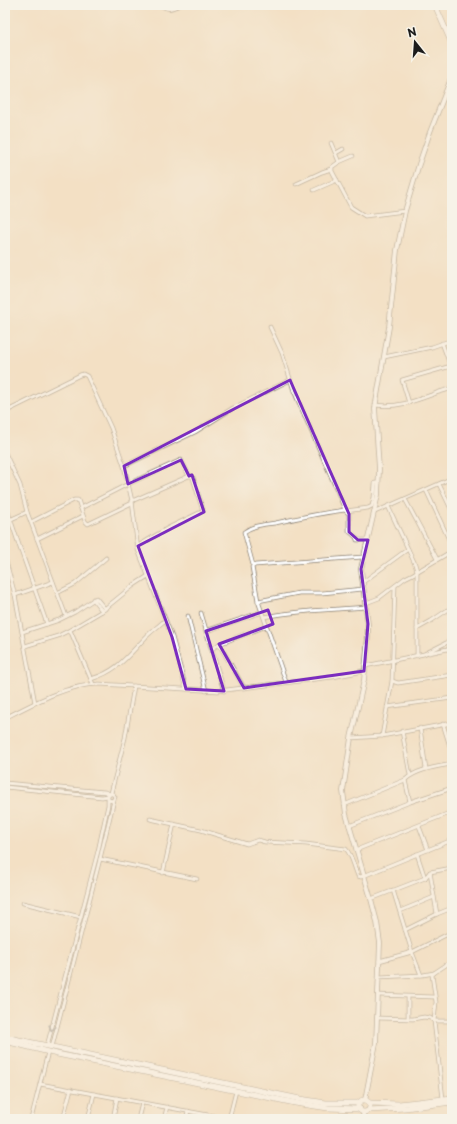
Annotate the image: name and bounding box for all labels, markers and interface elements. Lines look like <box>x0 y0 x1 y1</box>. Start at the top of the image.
north arrow <box>395 22 435 62</box>
text: N <box>405 22 419 41</box>
one-way arrow <box>48 1024 57 1031</box>

